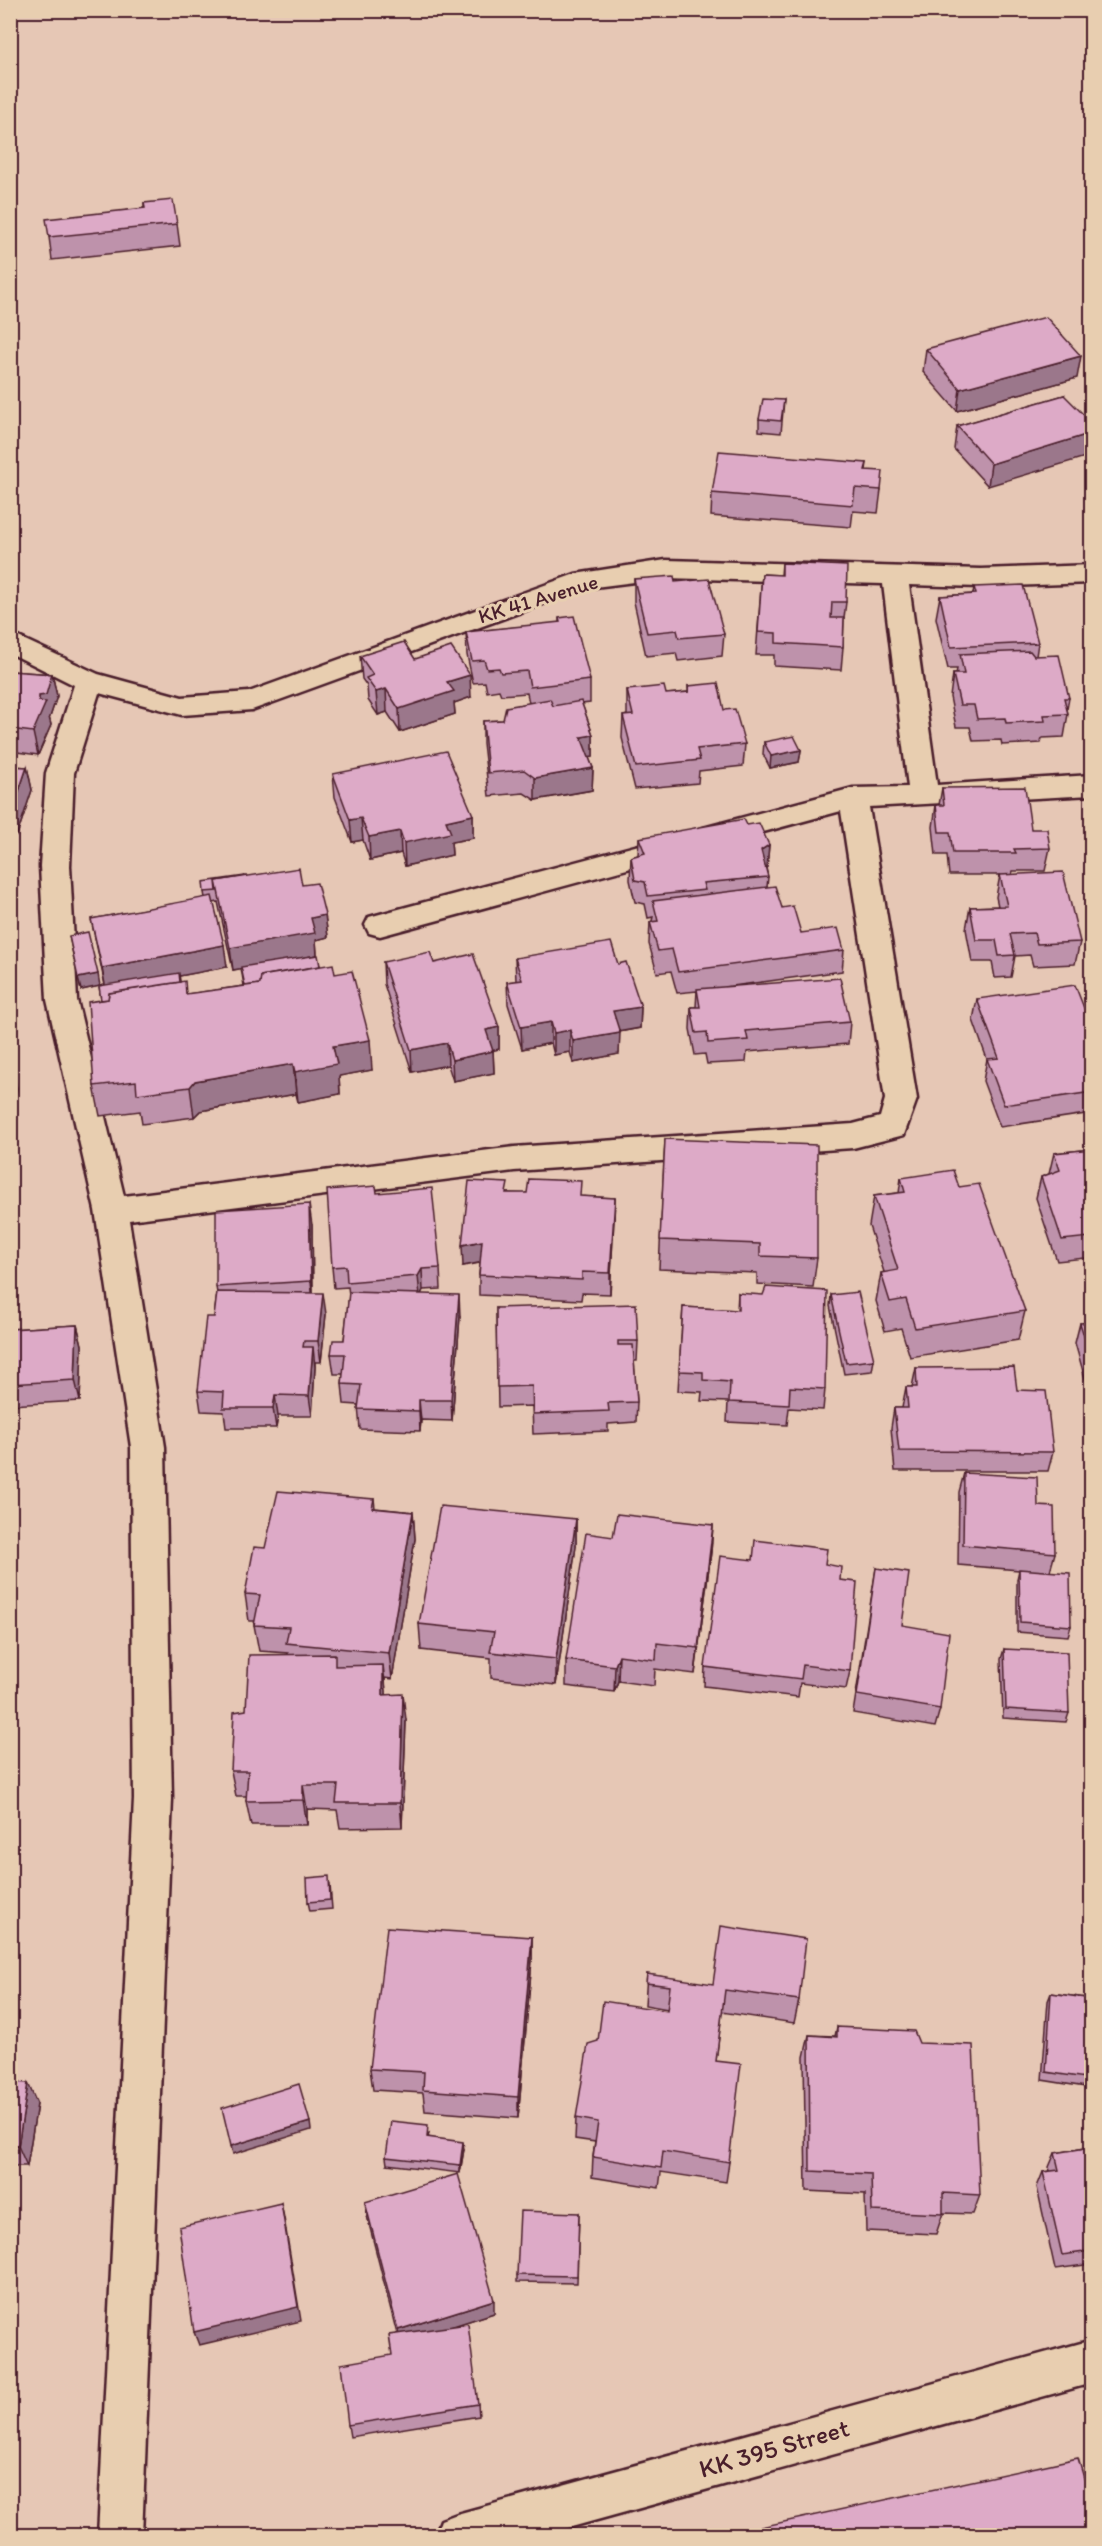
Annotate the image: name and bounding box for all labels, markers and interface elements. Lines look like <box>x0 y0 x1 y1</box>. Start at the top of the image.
street label: KK 41 Avenue <box>475 568 601 629</box>
street label: KK 395 Street <box>695 2411 853 2485</box>

